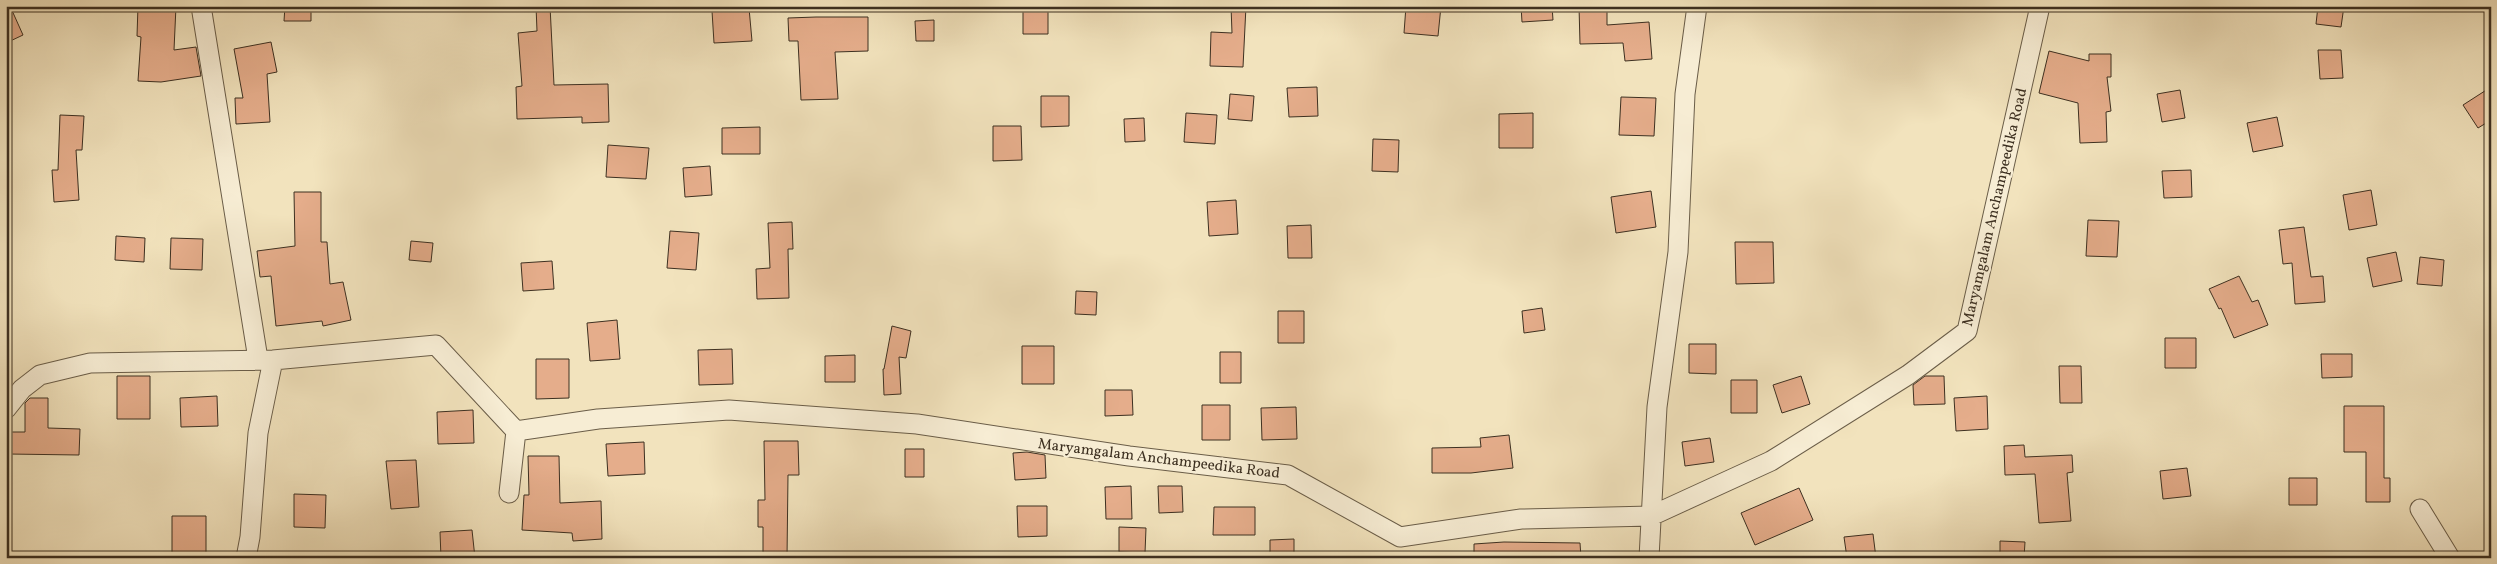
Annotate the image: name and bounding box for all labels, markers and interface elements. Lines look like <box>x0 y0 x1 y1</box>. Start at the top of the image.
street label: Maryamgalam Anchampeedika Road <box>1958 86 2033 328</box>
street label: Maryamgalam Anchampeedika Road <box>1037 434 1281 485</box>

